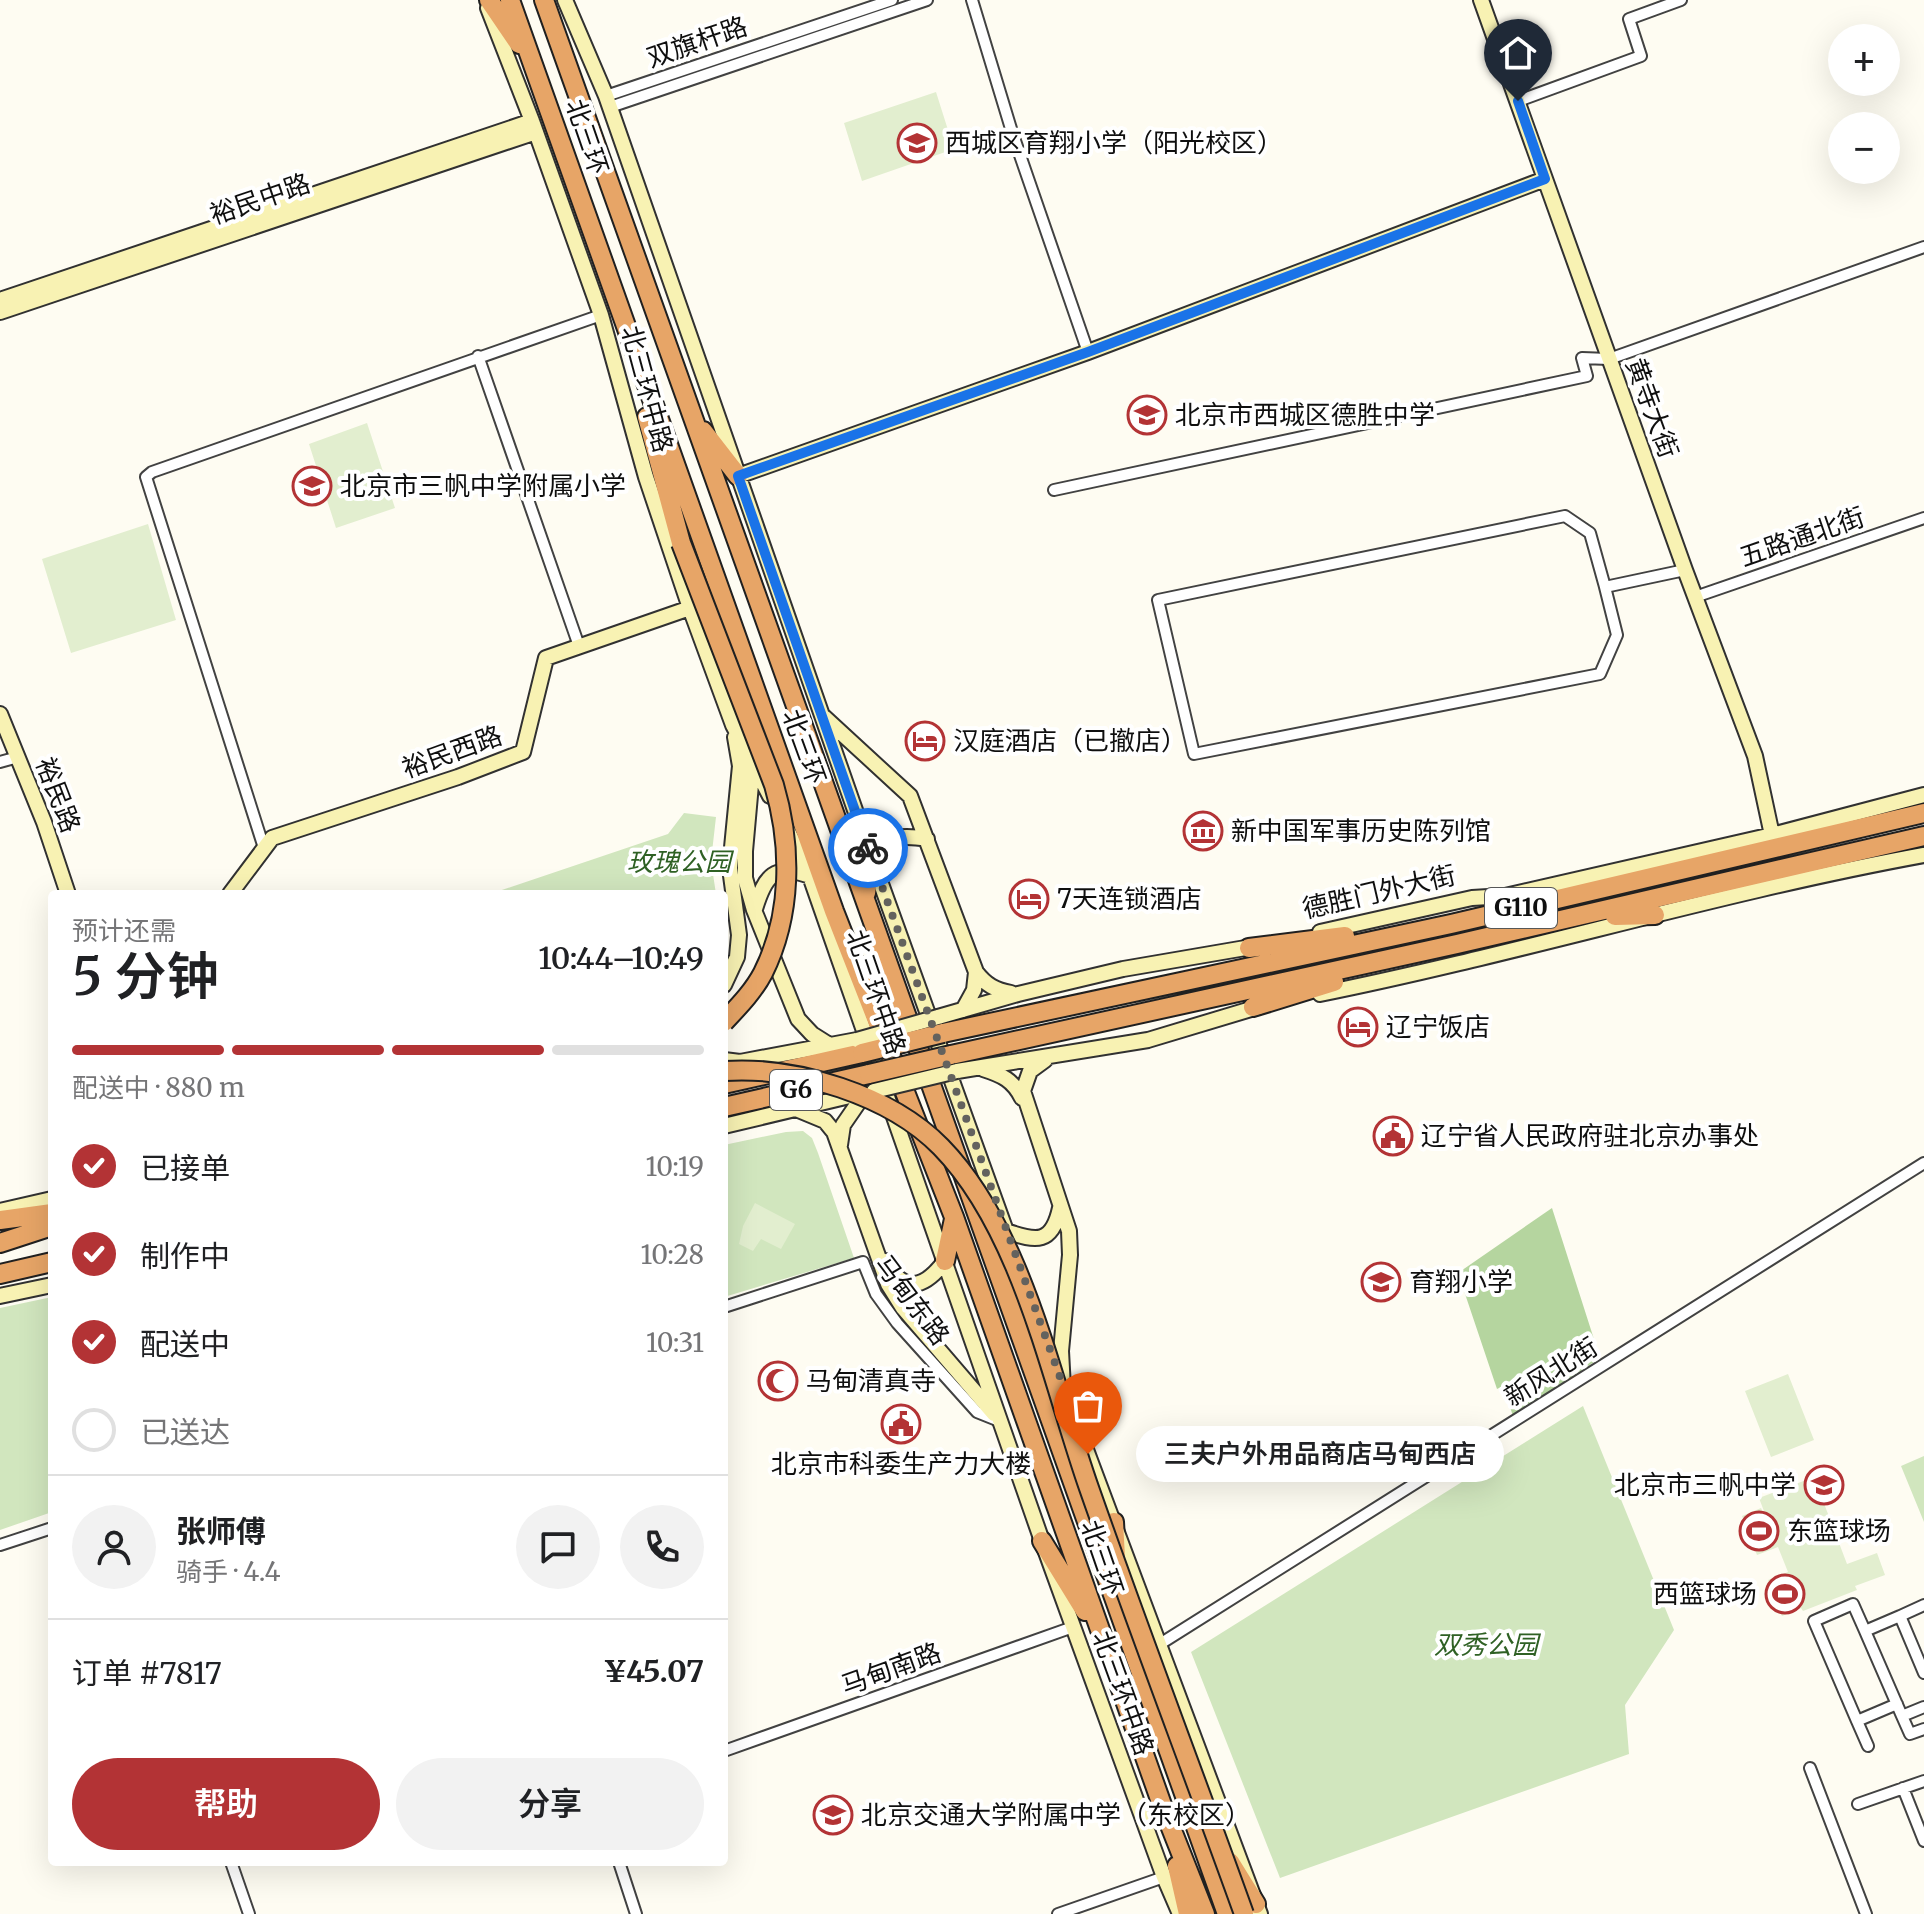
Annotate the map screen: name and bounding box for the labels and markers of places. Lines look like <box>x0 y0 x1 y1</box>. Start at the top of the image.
pin <box>1484 19 1552 101</box>
school or university icon: 西城区育翔小学（阳光校区） <box>896 122 938 164</box>
place label: 西城区育翔小学（阳光校区） <box>945 126 1283 159</box>
school or university icon: 北京市西城区德胜中学 <box>1126 394 1168 436</box>
place label: 北京市西城区德胜中学 <box>1175 398 1435 431</box>
school or university icon: 北京市三帆中学附属小学 <box>291 465 333 507</box>
place label: 北京市三帆中学附属小学 <box>340 469 626 502</box>
hotel icon: 汉庭酒店（已撤店） <box>904 720 946 762</box>
place label: 汉庭酒店（已撤店） <box>953 724 1187 757</box>
museum icon: 新中国军事历史陈列馆 <box>1182 810 1224 852</box>
place label: 新中国军事历史陈列馆 <box>1231 814 1491 847</box>
hotel icon: 7天连锁酒店 <box>1008 878 1050 920</box>
place label: 7天连锁酒店 <box>1057 882 1202 915</box>
hotel icon: 辽宁饭店 <box>1337 1006 1379 1048</box>
place label: 辽宁饭店 <box>1386 1010 1490 1043</box>
public building icon: 辽宁省人民政府驻北京办事处 <box>1372 1115 1414 1157</box>
place label: 辽宁省人民政府驻北京办事处 <box>1421 1119 1759 1152</box>
school or university icon: 育翔小学 <box>1360 1261 1402 1303</box>
place label: 育翔小学 <box>1409 1265 1513 1298</box>
mosque icon: 马甸清真寺 <box>757 1360 799 1402</box>
place label: 马甸清真寺 <box>806 1364 936 1397</box>
pin <box>1054 1372 1122 1454</box>
public building icon: 北京市科委生产力大楼 <box>880 1403 922 1445</box>
callout: 三夫户外用品商店马甸西店 <box>1136 1426 1504 1482</box>
place label: 北京市科委生产力大楼 <box>771 1447 1031 1480</box>
school or university icon: 北京市三帆中学 <box>1803 1464 1845 1506</box>
place label: 北京市三帆中学 <box>1614 1468 1796 1501</box>
sports icon: 东篮球场 <box>1738 1510 1780 1552</box>
place label: 东篮球场 <box>1787 1514 1891 1547</box>
sports icon: 西篮球场 <box>1764 1573 1806 1615</box>
place label: 西篮球场 <box>1653 1577 1757 1610</box>
school or university icon: 北京交通大学附属中学（东校区） <box>812 1794 854 1836</box>
place label: 北京交通大学附属中学（东校区） <box>861 1798 1251 1831</box>

